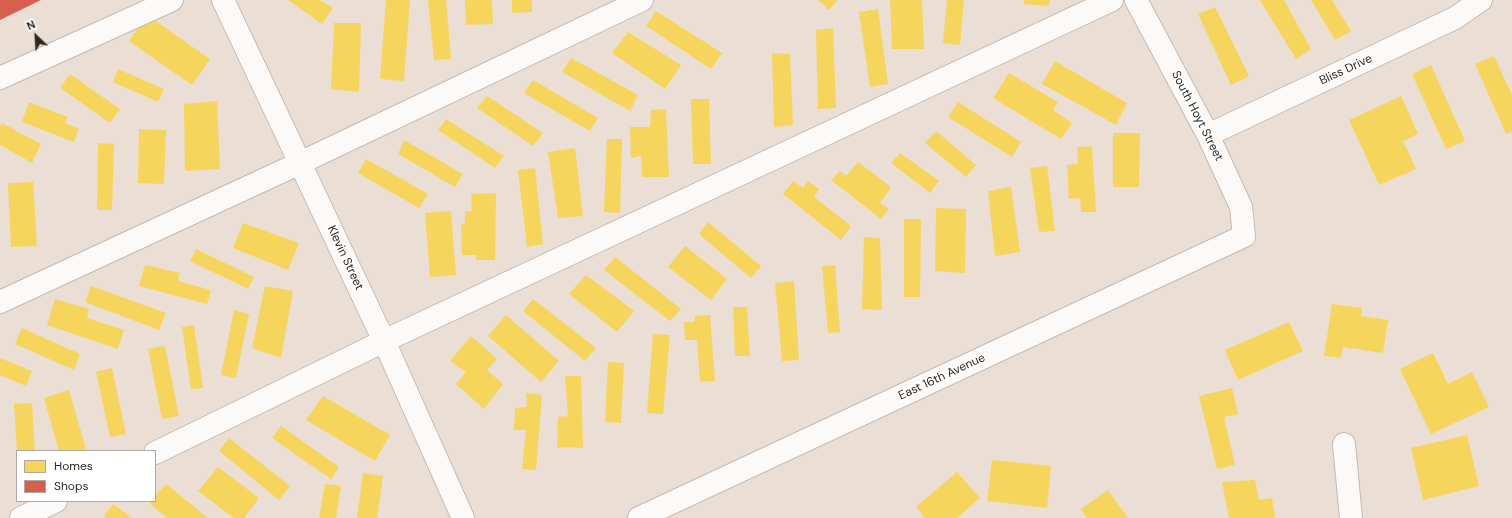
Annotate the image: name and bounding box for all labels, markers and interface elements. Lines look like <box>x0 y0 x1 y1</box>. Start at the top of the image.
north arrow <box>16 16 56 56</box>
text: N <box>24 17 38 33</box>
street label: Bliss Drive <box>1317 52 1375 88</box>
street label: South Hoyt Street <box>1168 69 1226 163</box>
street label: Klevin Street <box>324 223 366 293</box>
street label: East 16th Avenue <box>896 351 988 403</box>
legend <box>16 450 156 502</box>
text: Homes <box>54 458 93 474</box>
text: Shops <box>54 478 89 494</box>

